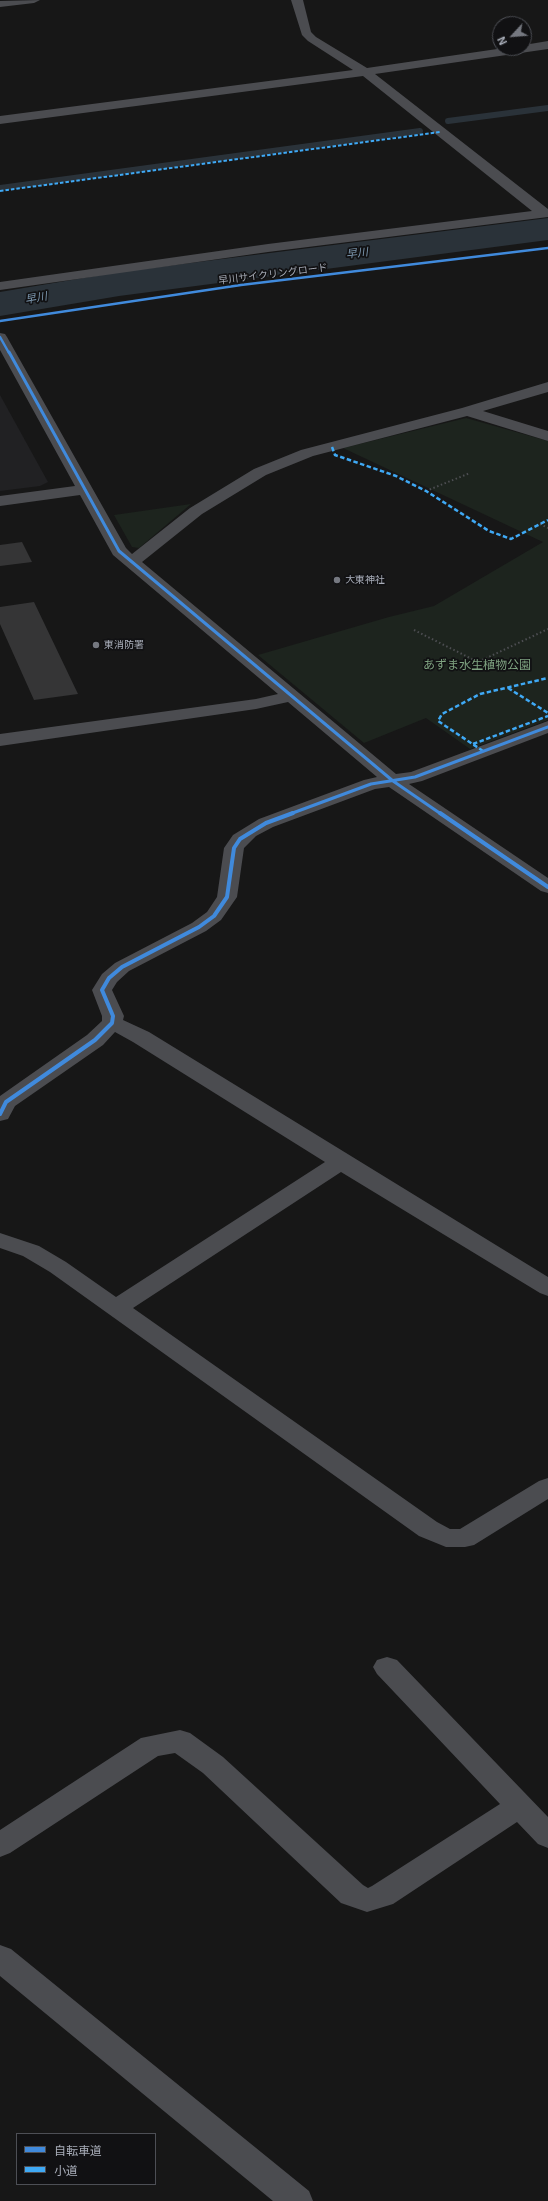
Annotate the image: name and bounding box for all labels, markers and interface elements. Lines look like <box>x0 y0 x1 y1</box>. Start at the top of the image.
north arrow <box>492 16 532 56</box>
text: N <box>494 35 509 47</box>
water label: 早川 <box>345 245 369 261</box>
street label: 早川サイクリングロード <box>218 261 328 287</box>
water label: 早川 <box>24 290 48 306</box>
place label: 大東神社 <box>345 574 385 586</box>
marker: 大東神社 <box>332 575 342 585</box>
place label: 東消防署 <box>104 639 144 651</box>
marker: 東消防署 <box>91 640 101 650</box>
park label: あずま水生植物公園 <box>423 658 531 672</box>
legend <box>16 2133 156 2185</box>
text: 自転車道 <box>54 2143 102 2157</box>
text: 小道 <box>54 2163 78 2177</box>

